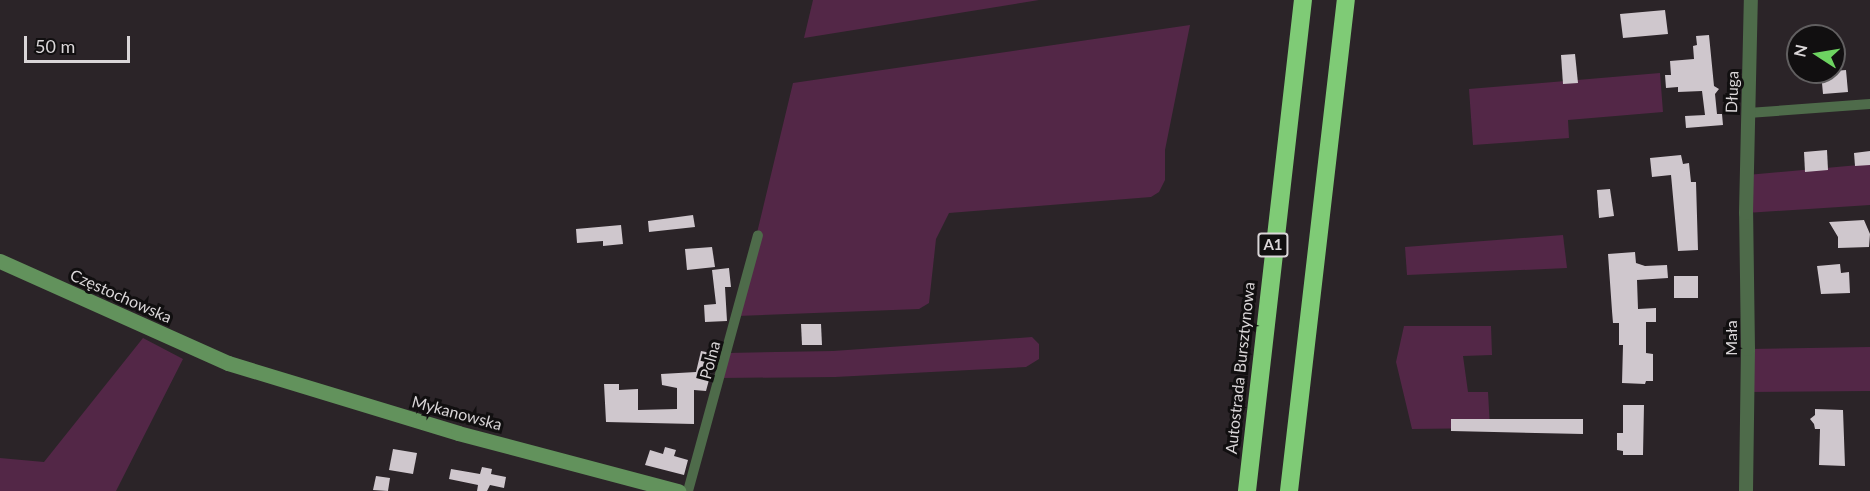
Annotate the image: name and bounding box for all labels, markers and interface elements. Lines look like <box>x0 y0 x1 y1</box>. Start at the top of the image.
scale bar <box>27 24 134 62</box>
north arrow <box>1786 24 1846 84</box>
text: 50 m <box>35 35 75 57</box>
text: N <box>1789 43 1810 59</box>
street label: Długa <box>1722 71 1742 113</box>
road number: A1 <box>1256 233 1290 257</box>
street label: Częstochowska <box>67 265 175 327</box>
street label: Autostrada Bursztynowa <box>1221 281 1259 455</box>
street label: Mała <box>1721 320 1741 356</box>
street label: Polna <box>696 339 724 381</box>
street label: Mykanowska <box>410 392 504 434</box>

